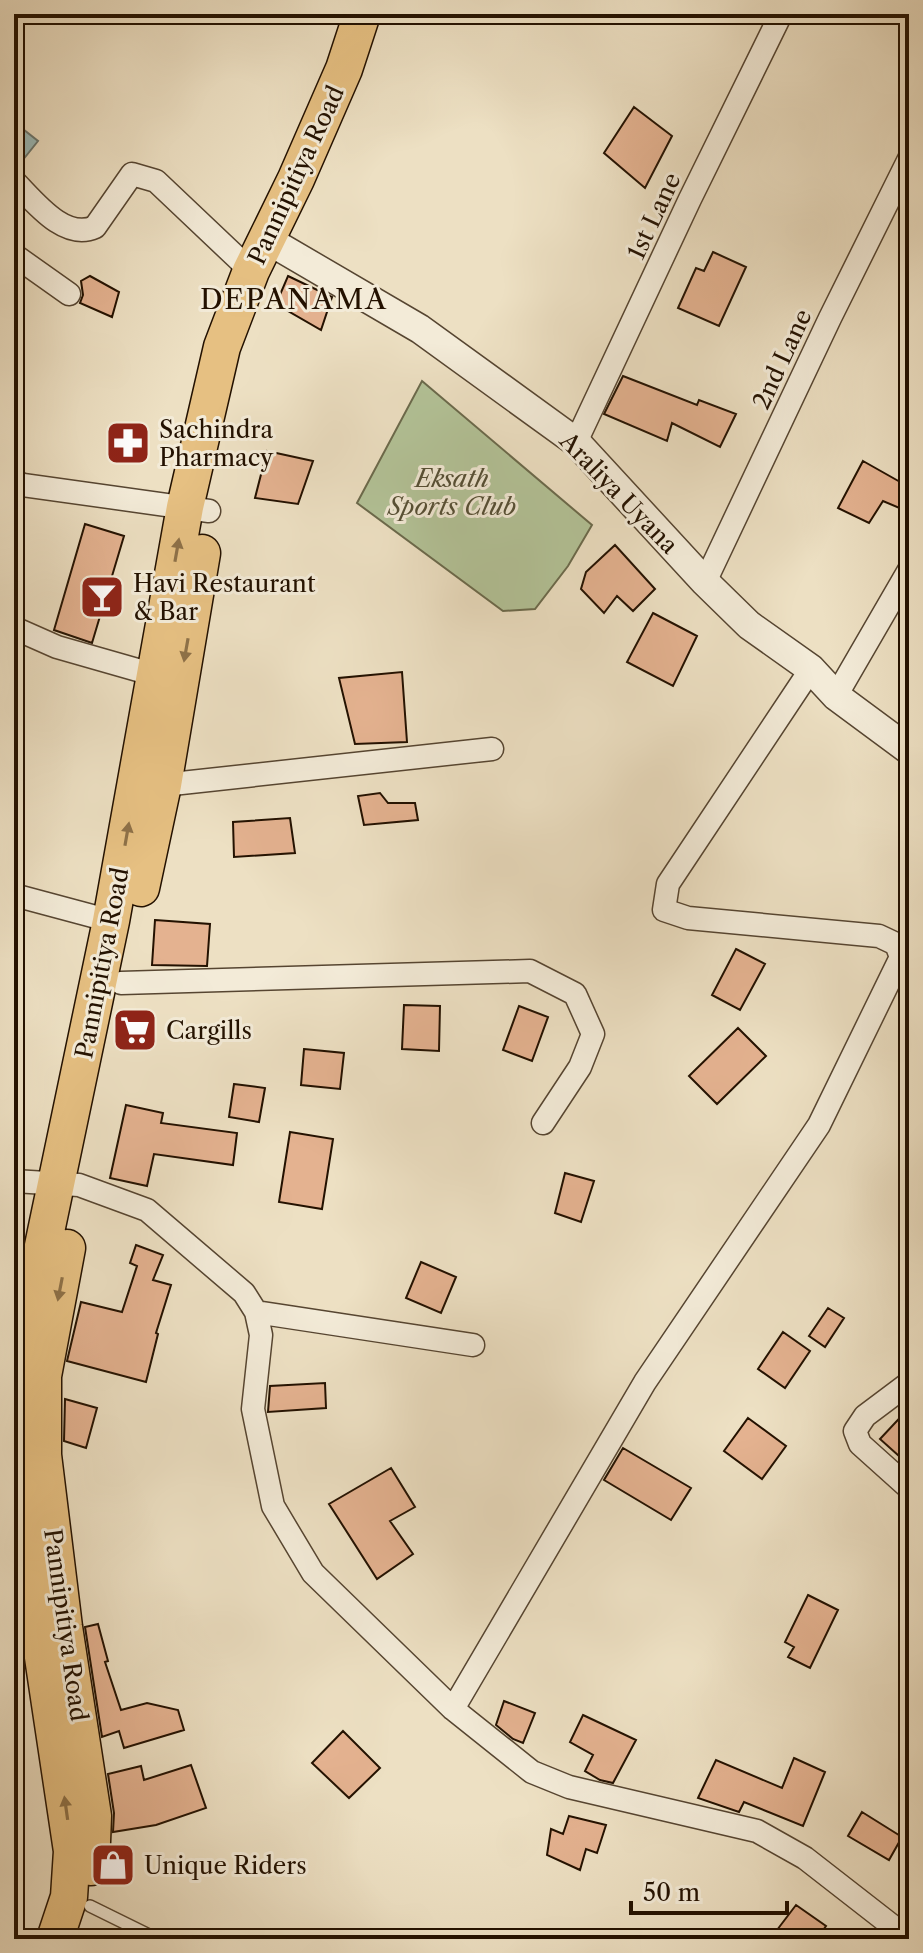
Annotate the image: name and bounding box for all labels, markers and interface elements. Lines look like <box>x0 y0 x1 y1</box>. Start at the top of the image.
street label: Pannipitiya Road <box>242 81 350 269</box>
street label: 1st Lane <box>621 168 687 264</box>
district label: DEPANAMA <box>200 282 388 316</box>
street label: 2nd Lane <box>746 305 818 413</box>
place label: Sachindra Pharmacy <box>159 415 274 472</box>
pharmacy icon: Sachindra Pharmacy <box>104 419 152 467</box>
street label: Araliya Uyana <box>553 426 684 560</box>
park label: Eksath Sports Club <box>386 464 516 521</box>
one-way arrow <box>172 538 184 563</box>
place label: Havi Restaurant & Bar <box>133 569 316 626</box>
bar icon: Havi Restaurant & Bar <box>78 573 126 621</box>
one-way arrow <box>179 638 191 663</box>
one-way arrow <box>121 821 133 846</box>
street label: Pannipitiya Road <box>69 865 135 1061</box>
supermarket icon: Cargills <box>111 1006 159 1054</box>
place label: Cargills <box>166 1016 252 1045</box>
one-way arrow <box>53 1277 65 1302</box>
street label: Pannipitiya Road <box>38 1527 94 1723</box>
one-way arrow <box>59 1795 72 1820</box>
shop icon: Unique Riders <box>89 1841 137 1889</box>
place label: Unique Riders <box>144 1851 307 1880</box>
scale bar <box>631 1865 787 1915</box>
text: 50 m <box>643 1878 700 1907</box>

